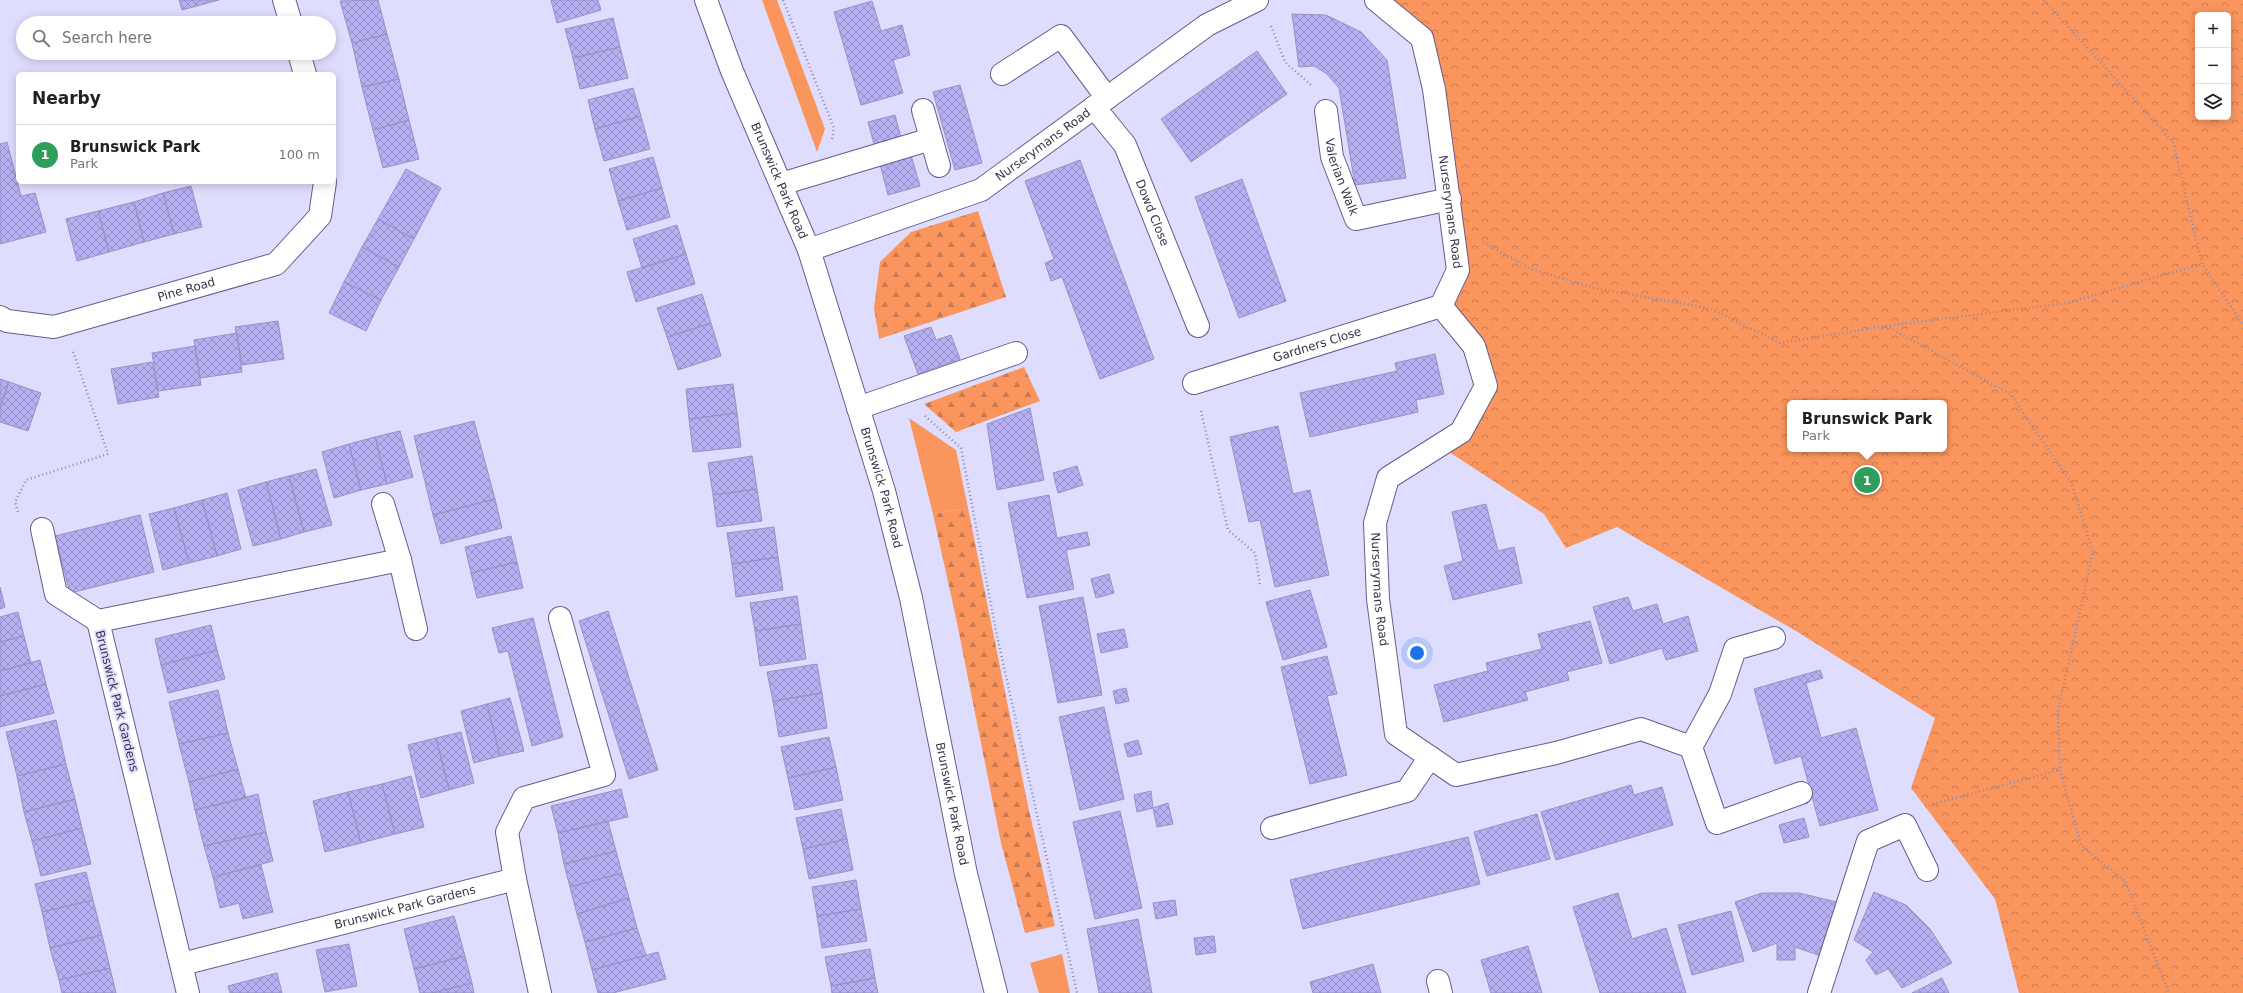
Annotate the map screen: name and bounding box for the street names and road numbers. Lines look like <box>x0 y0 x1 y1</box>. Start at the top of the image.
street label: Nurserymans Road <box>993 105 1093 184</box>
street label: Brunswick Park Road <box>748 120 810 241</box>
street label: Valerian Walk <box>1323 137 1361 218</box>
street label: Nurserymans Road <box>1436 154 1465 269</box>
street label: Dowd Close <box>1133 177 1172 248</box>
street label: Pine Road <box>156 275 217 304</box>
street label: Gardners Close <box>1271 324 1363 365</box>
street label: Brunswick Park Road <box>858 425 905 550</box>
street label: Nurserymans Road <box>1368 532 1391 647</box>
street label: Brunswick Park Gardens <box>93 629 141 773</box>
street label: Brunswick Park Road <box>933 741 971 866</box>
street label: Brunswick Park Gardens <box>333 882 477 932</box>

